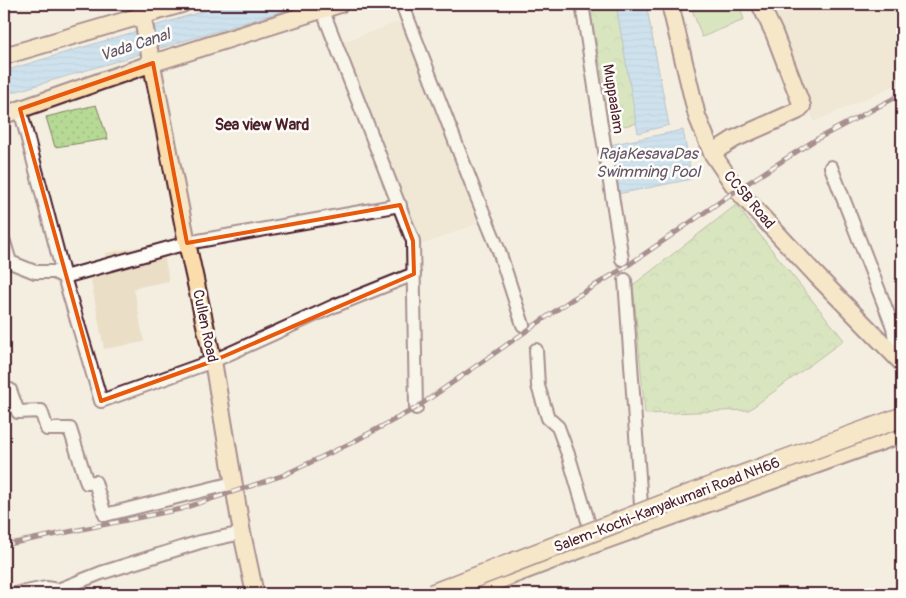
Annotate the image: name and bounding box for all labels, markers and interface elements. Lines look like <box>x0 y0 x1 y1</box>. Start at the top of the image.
water label: Vada Canal <box>97 24 175 66</box>
street label: Muppaalam <box>598 63 628 135</box>
district label: Sea view Ward <box>215 115 309 135</box>
water label: RajaKesavaDas Swimming Pool <box>596 144 702 182</box>
street label: CCSB Road <box>719 167 779 233</box>
street label: Cullen Road <box>188 288 222 364</box>
street label: Salem-Kochi-Kanyakumari Road NH66 <box>551 453 783 557</box>

